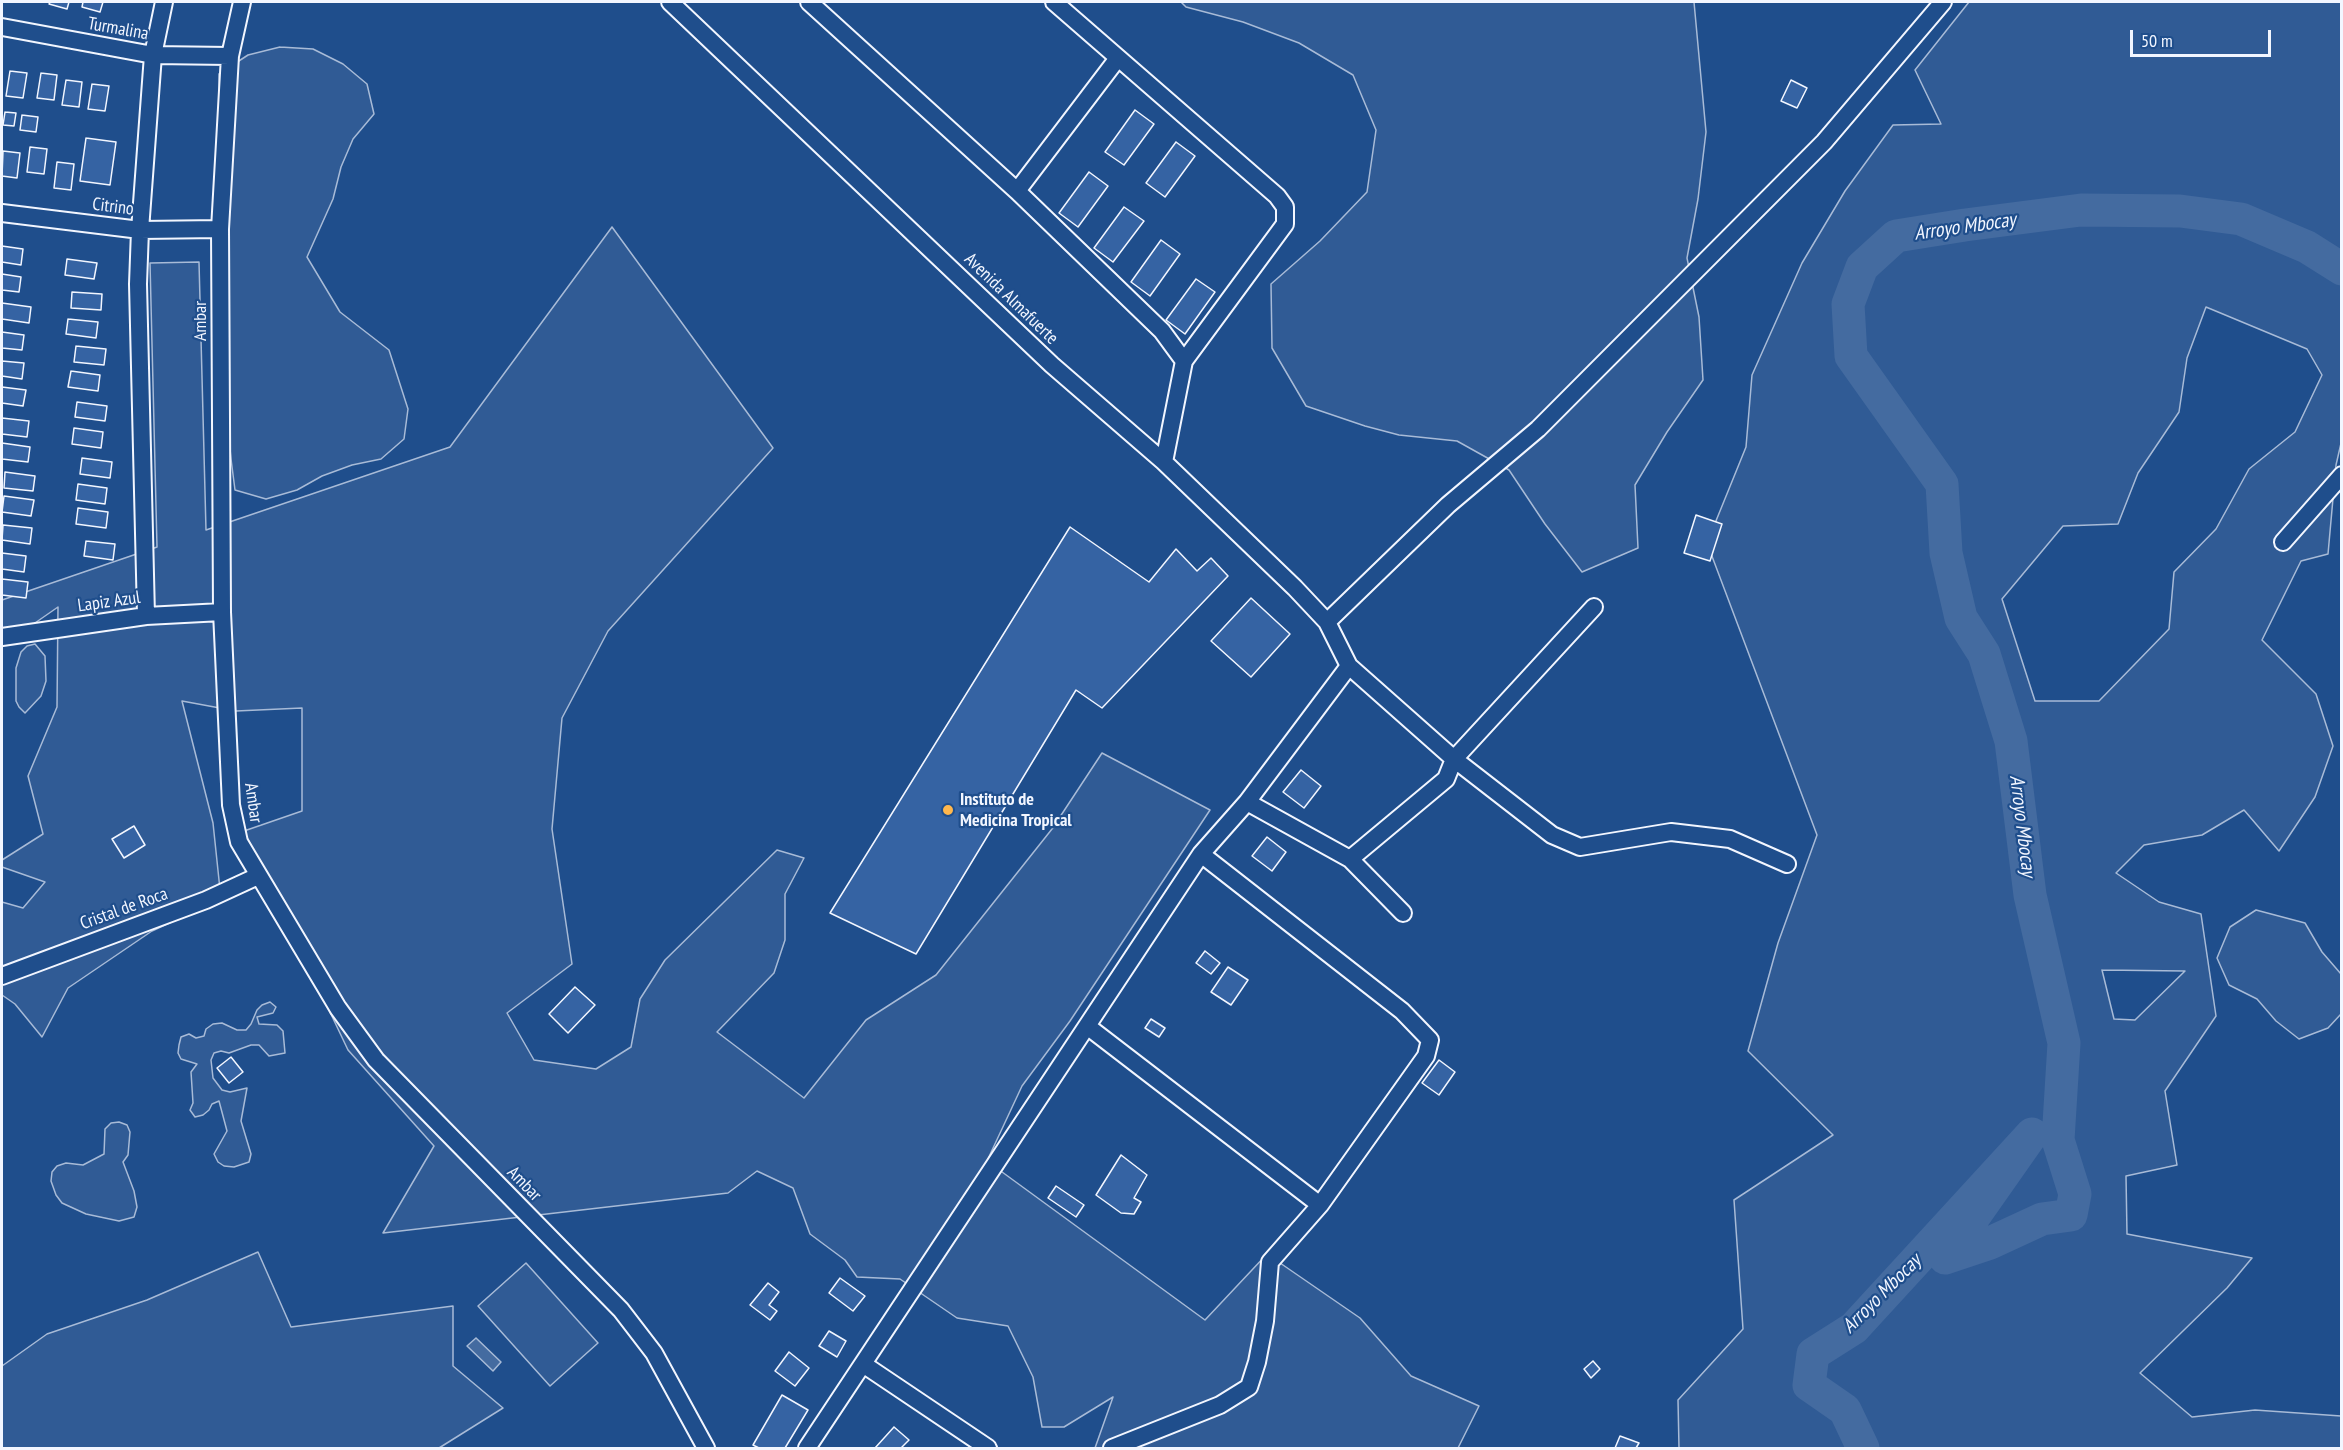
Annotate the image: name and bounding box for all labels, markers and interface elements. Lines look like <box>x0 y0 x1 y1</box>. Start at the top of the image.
street label: Turmalina <box>86 13 150 45</box>
scale bar <box>2133 18 2274 56</box>
text: 50 m <box>2141 29 2173 52</box>
street label: Citrino <box>91 194 135 220</box>
water label: Arroyo Mbocay <box>1913 208 2017 246</box>
street label: Avenida Almafuerte <box>960 249 1062 349</box>
street label: Ambar <box>190 301 212 341</box>
street label: Lapiz Azul <box>76 587 142 617</box>
water label: Arroyo Mbocay <box>2004 774 2040 878</box>
street label: Ambar <box>240 782 266 824</box>
place label: Instituto de Medicina Tropical <box>960 789 1072 832</box>
marker: Instituto de Medicina Tropical <box>941 803 955 817</box>
street label: Cristal de Roca <box>77 883 171 935</box>
street label: Ambar <box>502 1162 546 1206</box>
water label: Arroyo Mbocay <box>1837 1249 1927 1339</box>

